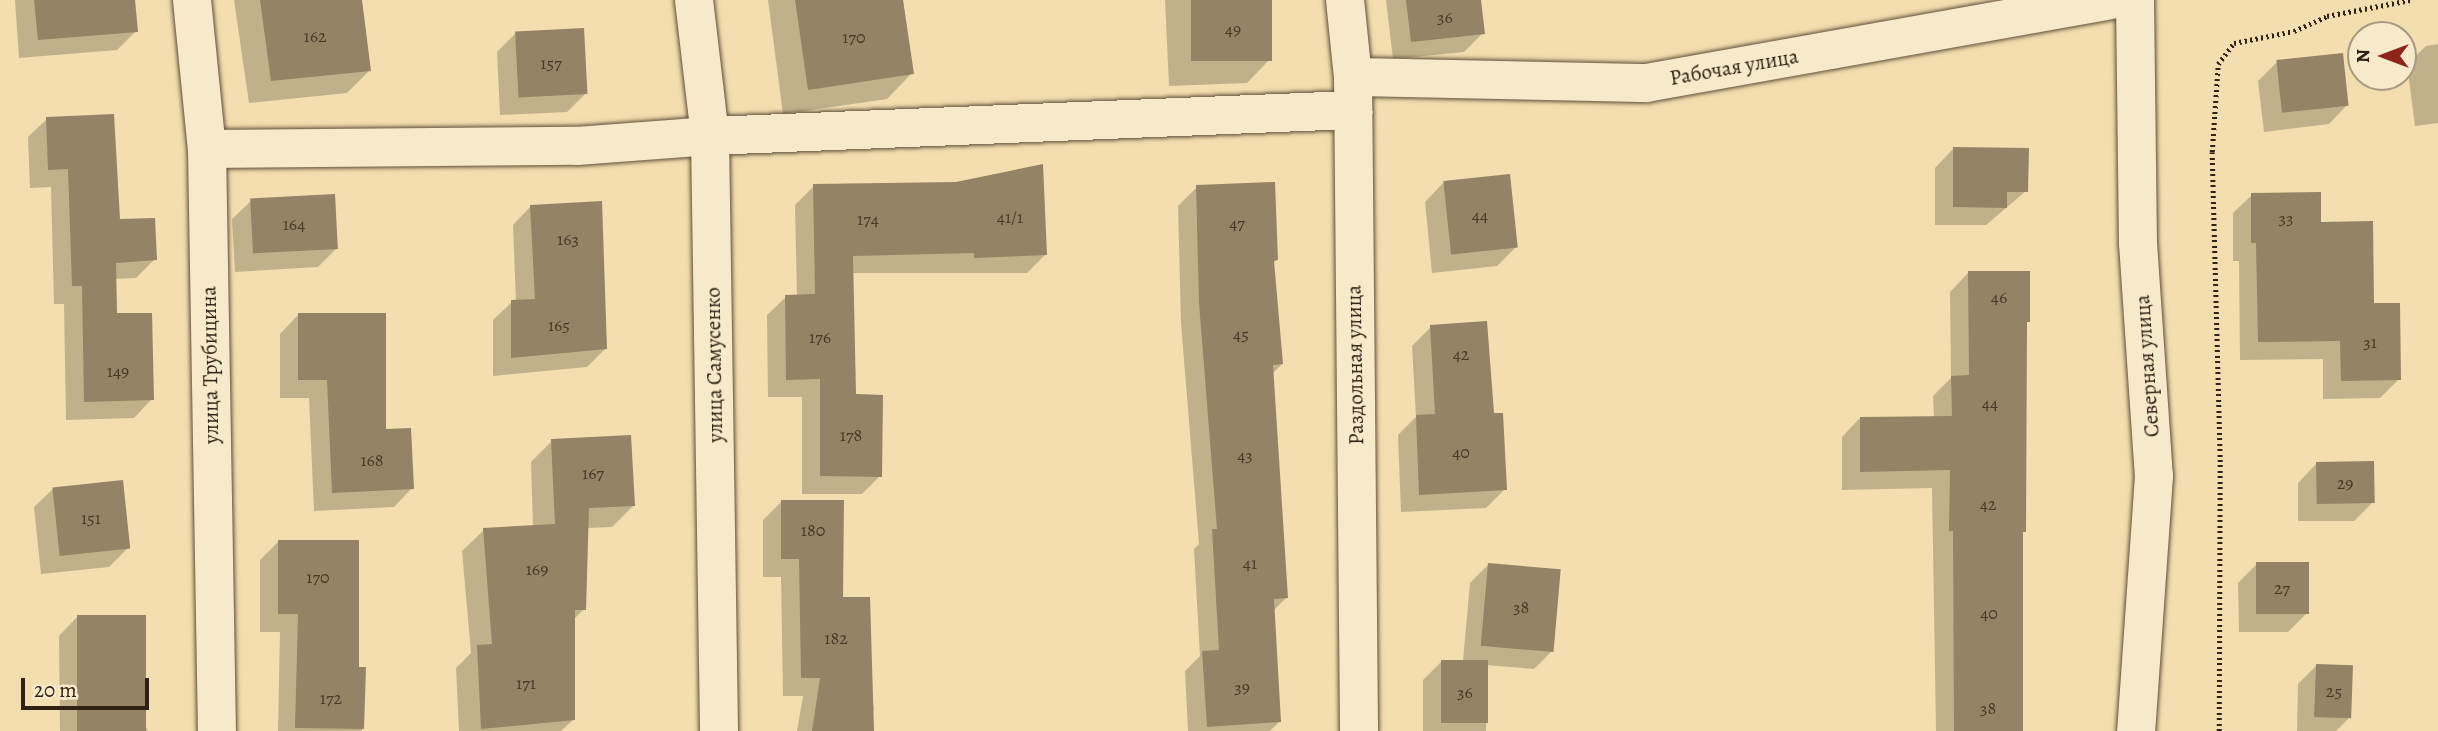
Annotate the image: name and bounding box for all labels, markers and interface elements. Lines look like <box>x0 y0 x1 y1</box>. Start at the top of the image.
house number: 36 <box>1437 6 1453 28</box>
house number: 49 <box>1225 18 1241 40</box>
north arrow <box>2347 21 2417 91</box>
house number: 162 <box>303 25 327 47</box>
house number: 170 <box>842 26 866 48</box>
street label: Рабочая улица <box>1668 43 1800 91</box>
text: N <box>2350 49 2376 63</box>
house number: 157 <box>540 52 562 74</box>
house number: 44 <box>1472 204 1488 226</box>
house number: 41/1 <box>997 206 1023 228</box>
house number: 33 <box>2279 207 2293 229</box>
house number: 174 <box>857 208 879 230</box>
house number: 47 <box>1229 212 1245 234</box>
house number: 164 <box>283 213 305 235</box>
house number: 163 <box>557 228 579 250</box>
street label: Раздольная улица <box>1341 285 1369 445</box>
street label: улица Трубицина <box>196 286 224 444</box>
house number: 46 <box>1991 286 2007 308</box>
street label: улица Самусенко <box>700 287 728 443</box>
street label: Северная улица <box>2129 294 2165 438</box>
house number: 165 <box>548 314 570 336</box>
house number: 45 <box>1233 323 1249 345</box>
house number: 176 <box>809 326 831 348</box>
house number: 31 <box>2363 331 2377 353</box>
house number: 42 <box>1453 343 1469 365</box>
house number: 149 <box>107 360 129 382</box>
house number: 44 <box>1982 392 1998 414</box>
house number: 178 <box>840 424 862 446</box>
house number: 40 <box>1452 441 1470 463</box>
house number: 43 <box>1237 444 1253 466</box>
house number: 168 <box>360 449 384 471</box>
house number: 167 <box>582 462 604 484</box>
house number: 29 <box>2337 472 2353 494</box>
house number: 42 <box>1980 493 1996 515</box>
house number: 151 <box>81 507 101 529</box>
house number: 180 <box>801 519 825 541</box>
house number: 41 <box>1243 552 1257 574</box>
house number: 169 <box>526 558 548 580</box>
house number: 170 <box>306 566 330 588</box>
house number: 27 <box>2274 577 2290 599</box>
house number: 38 <box>1513 596 1529 618</box>
house number: 40 <box>1980 602 1998 624</box>
house number: 182 <box>824 627 848 649</box>
scale bar <box>24 664 152 708</box>
house number: 171 <box>516 672 536 694</box>
text: 20 m <box>34 676 77 704</box>
house number: 39 <box>1234 676 1250 698</box>
house number: 25 <box>2326 680 2342 702</box>
house number: 36 <box>1457 681 1473 703</box>
house number: 172 <box>320 687 342 709</box>
house number: 38 <box>1980 697 1996 719</box>

